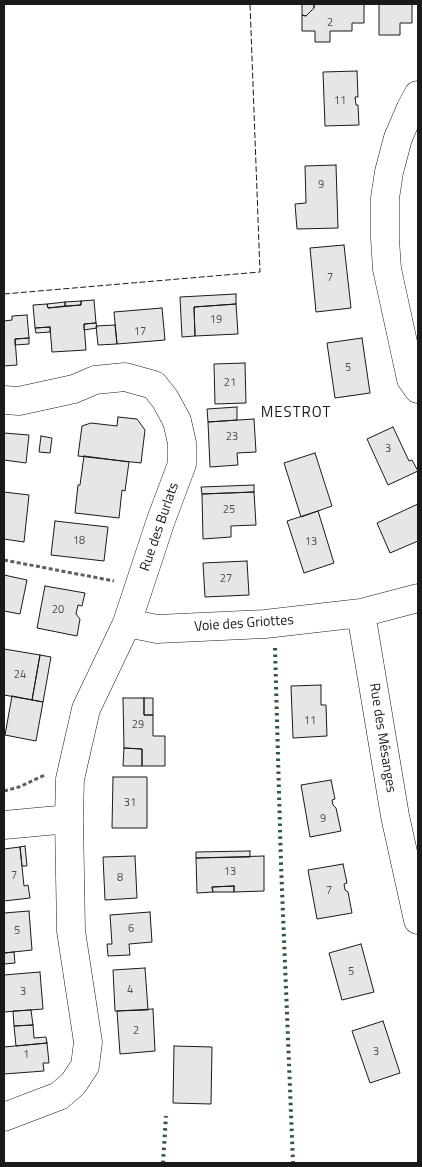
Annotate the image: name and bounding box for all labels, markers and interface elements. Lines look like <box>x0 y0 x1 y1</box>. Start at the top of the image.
house number: 2 <box>327 16 333 30</box>
house number: 11 <box>334 94 346 108</box>
house number: 9 <box>318 178 324 192</box>
house number: 7 <box>327 271 333 285</box>
house number: 19 <box>210 313 222 327</box>
house number: 17 <box>134 325 146 339</box>
house number: 5 <box>345 361 351 375</box>
house number: 21 <box>224 376 236 390</box>
district label: MESTROT <box>260 404 332 422</box>
house number: 23 <box>226 430 238 444</box>
house number: 3 <box>385 442 391 456</box>
street label: Rue des Burlats <box>137 480 183 574</box>
house number: 25 <box>223 503 235 517</box>
house number: 18 <box>73 534 85 548</box>
house number: 13 <box>305 535 317 549</box>
house number: 27 <box>220 572 232 586</box>
house number: 20 <box>52 603 64 617</box>
street label: Voie des Griottes <box>194 612 294 636</box>
house number: 24 <box>14 668 26 682</box>
street label: Rue des Mésanges <box>365 682 399 794</box>
house number: 11 <box>304 714 316 728</box>
house number: 29 <box>132 718 144 732</box>
house number: 31 <box>124 796 136 810</box>
house number: 9 <box>320 812 326 826</box>
house number: 13 <box>224 865 236 879</box>
house number: 7 <box>11 869 17 883</box>
house number: 8 <box>117 871 123 885</box>
house number: 7 <box>326 884 332 898</box>
house number: 6 <box>128 922 134 936</box>
house number: 5 <box>14 924 20 938</box>
house number: 5 <box>348 965 354 979</box>
house number: 4 <box>127 983 133 997</box>
house number: 3 <box>20 985 26 999</box>
house number: 2 <box>133 1024 139 1038</box>
house number: 3 <box>373 1045 379 1059</box>
house number: 1 <box>23 1048 29 1062</box>

